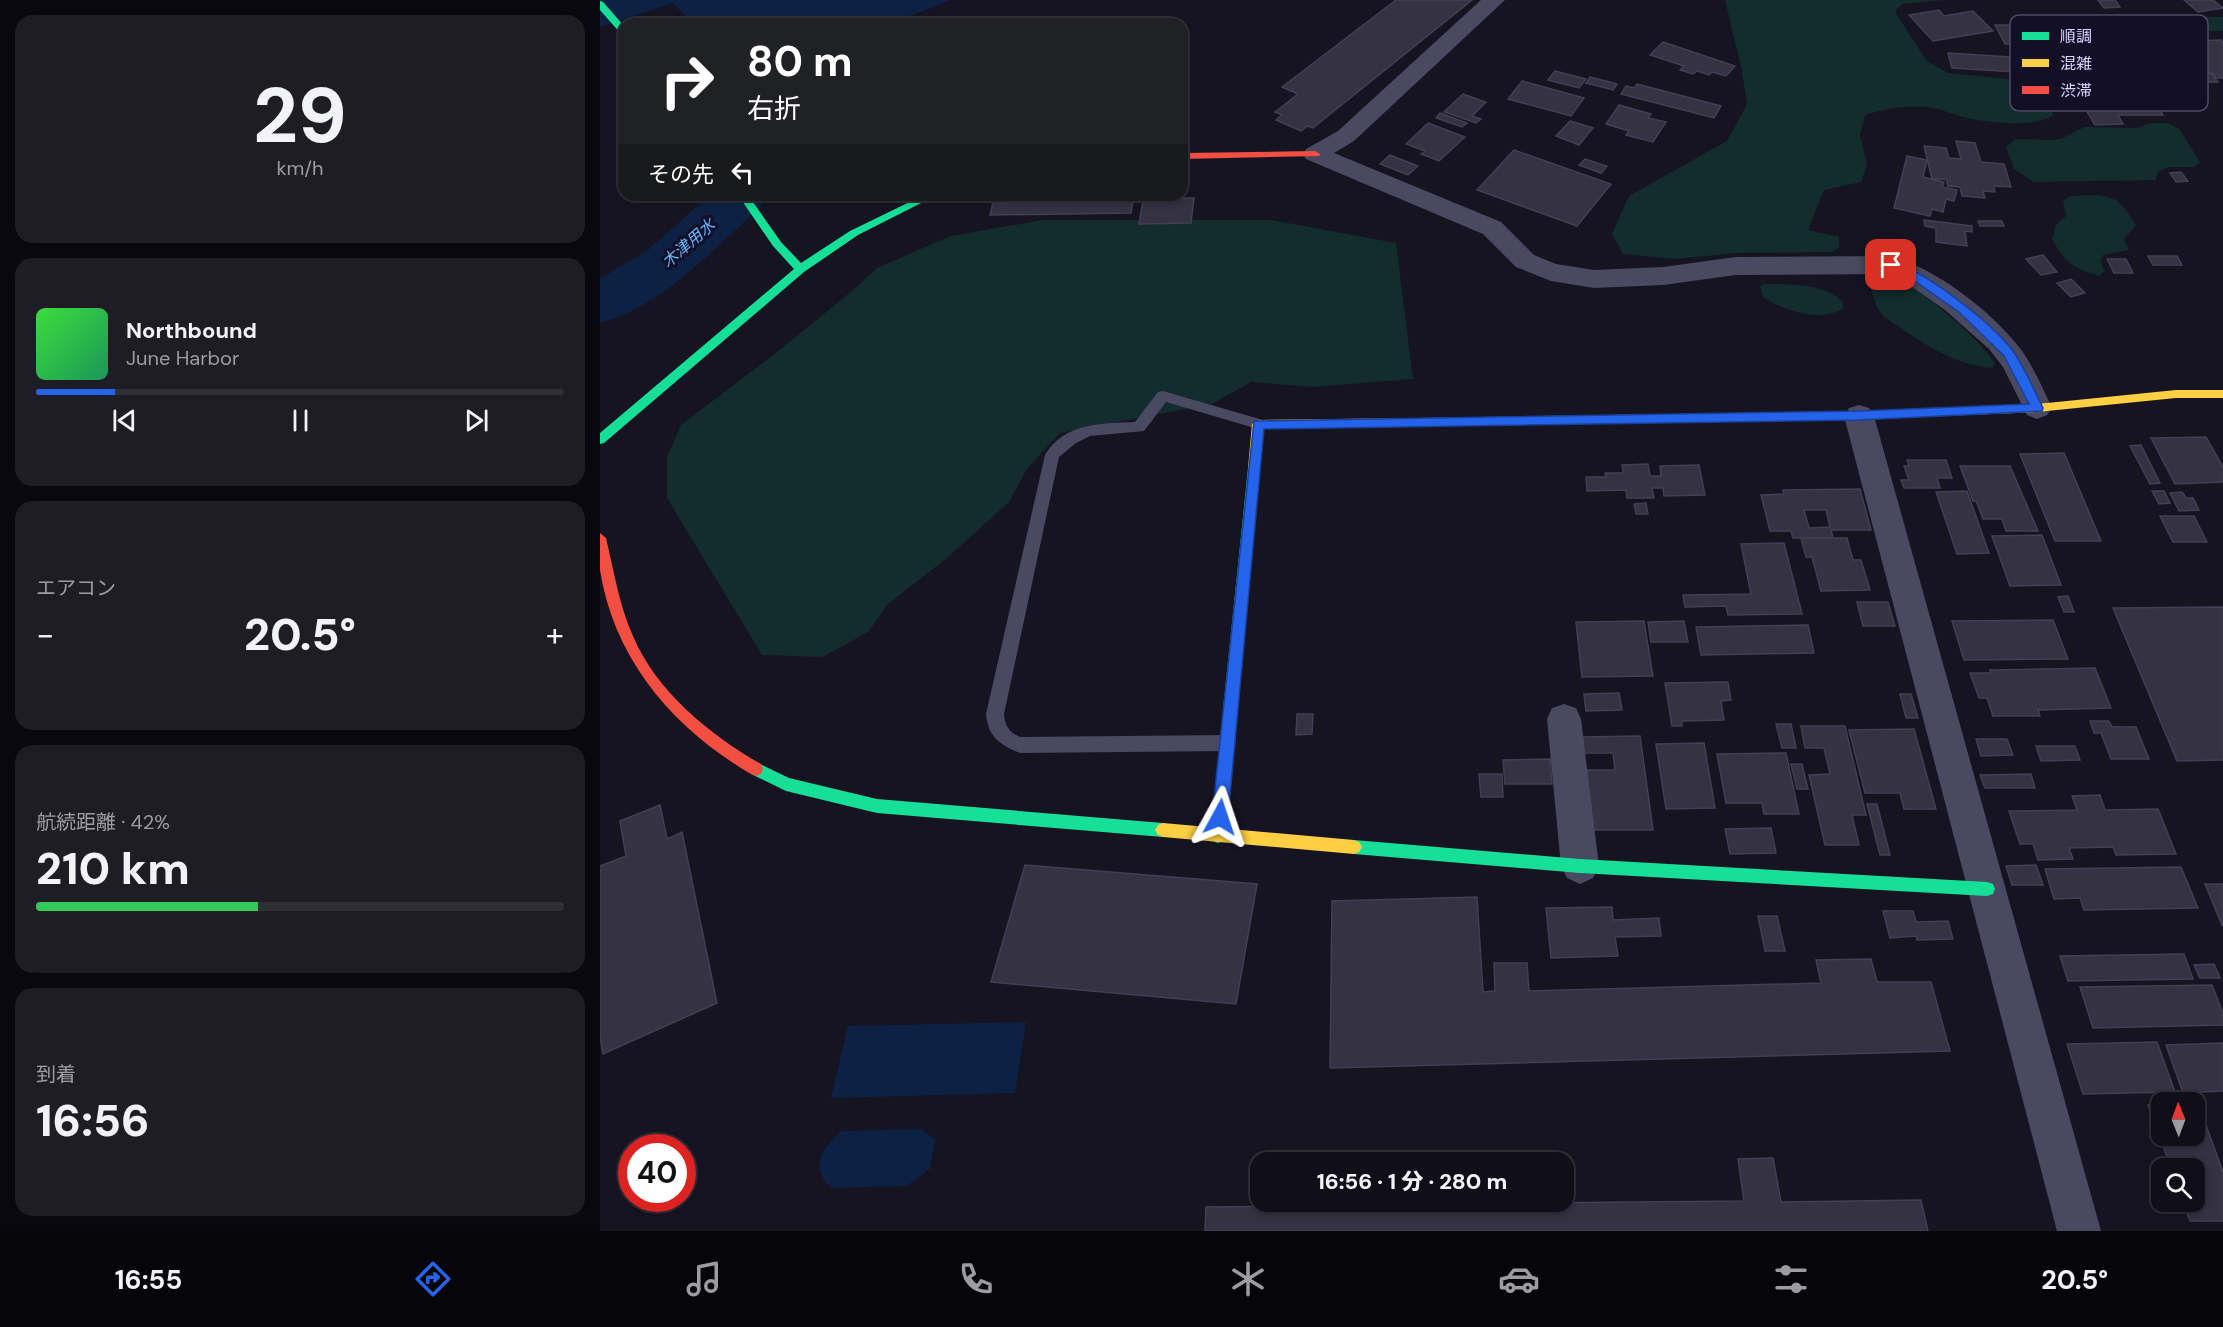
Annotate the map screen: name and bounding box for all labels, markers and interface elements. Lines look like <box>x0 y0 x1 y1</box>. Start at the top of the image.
legend <box>2010 15 2208 111</box>
text: 順調 <box>2060 26 2092 47</box>
text: 80 m <box>747 34 853 89</box>
icon: right <box>648 42 726 120</box>
text: 混雑 <box>2060 53 2092 74</box>
text: 29 <box>253 65 347 166</box>
text: 渋滞 <box>2060 80 2092 101</box>
text: 右折 <box>747 91 801 126</box>
text: km/h <box>276 155 324 181</box>
icon: left <box>726 156 759 189</box>
text: その先 <box>648 160 714 189</box>
water label: 木津用水 <box>657 213 721 272</box>
pin <box>1865 239 1916 290</box>
icon: arrive <box>1874 248 1907 281</box>
text: Northbound <box>126 316 257 345</box>
text: June Harbor <box>126 345 239 371</box>
icon: previous <box>108 404 141 437</box>
icon: pause <box>284 404 317 437</box>
icon: next <box>460 404 493 437</box>
text: エアコン <box>36 575 116 601</box>
text: 20.5° <box>244 605 356 664</box>
text: − <box>36 613 54 656</box>
text: + <box>546 613 564 656</box>
position arrow <box>1188 785 1252 849</box>
text: 航続距離 · 42% <box>36 809 170 835</box>
text: 210 km <box>36 839 190 898</box>
text: 到着 <box>36 1061 76 1087</box>
text: 16:56 <box>36 1091 150 1150</box>
north arrow <box>2151 1092 2205 1146</box>
map controls <box>2151 1092 2205 1212</box>
speed limit sign: 40 <box>618 1134 696 1212</box>
button: search <box>2151 1158 2205 1212</box>
text: 16:56 · 1 分 · 280 m <box>1317 1167 1507 1196</box>
icon: directions <box>412 1258 454 1300</box>
icon: music <box>683 1258 725 1300</box>
icon: phone <box>955 1258 997 1300</box>
icon: climate <box>1227 1258 1269 1300</box>
icon: car <box>1498 1258 1540 1300</box>
icon: filters <box>1770 1258 1812 1300</box>
text: 16:55 <box>115 1262 182 1297</box>
text: 20.5° <box>2041 1262 2108 1297</box>

